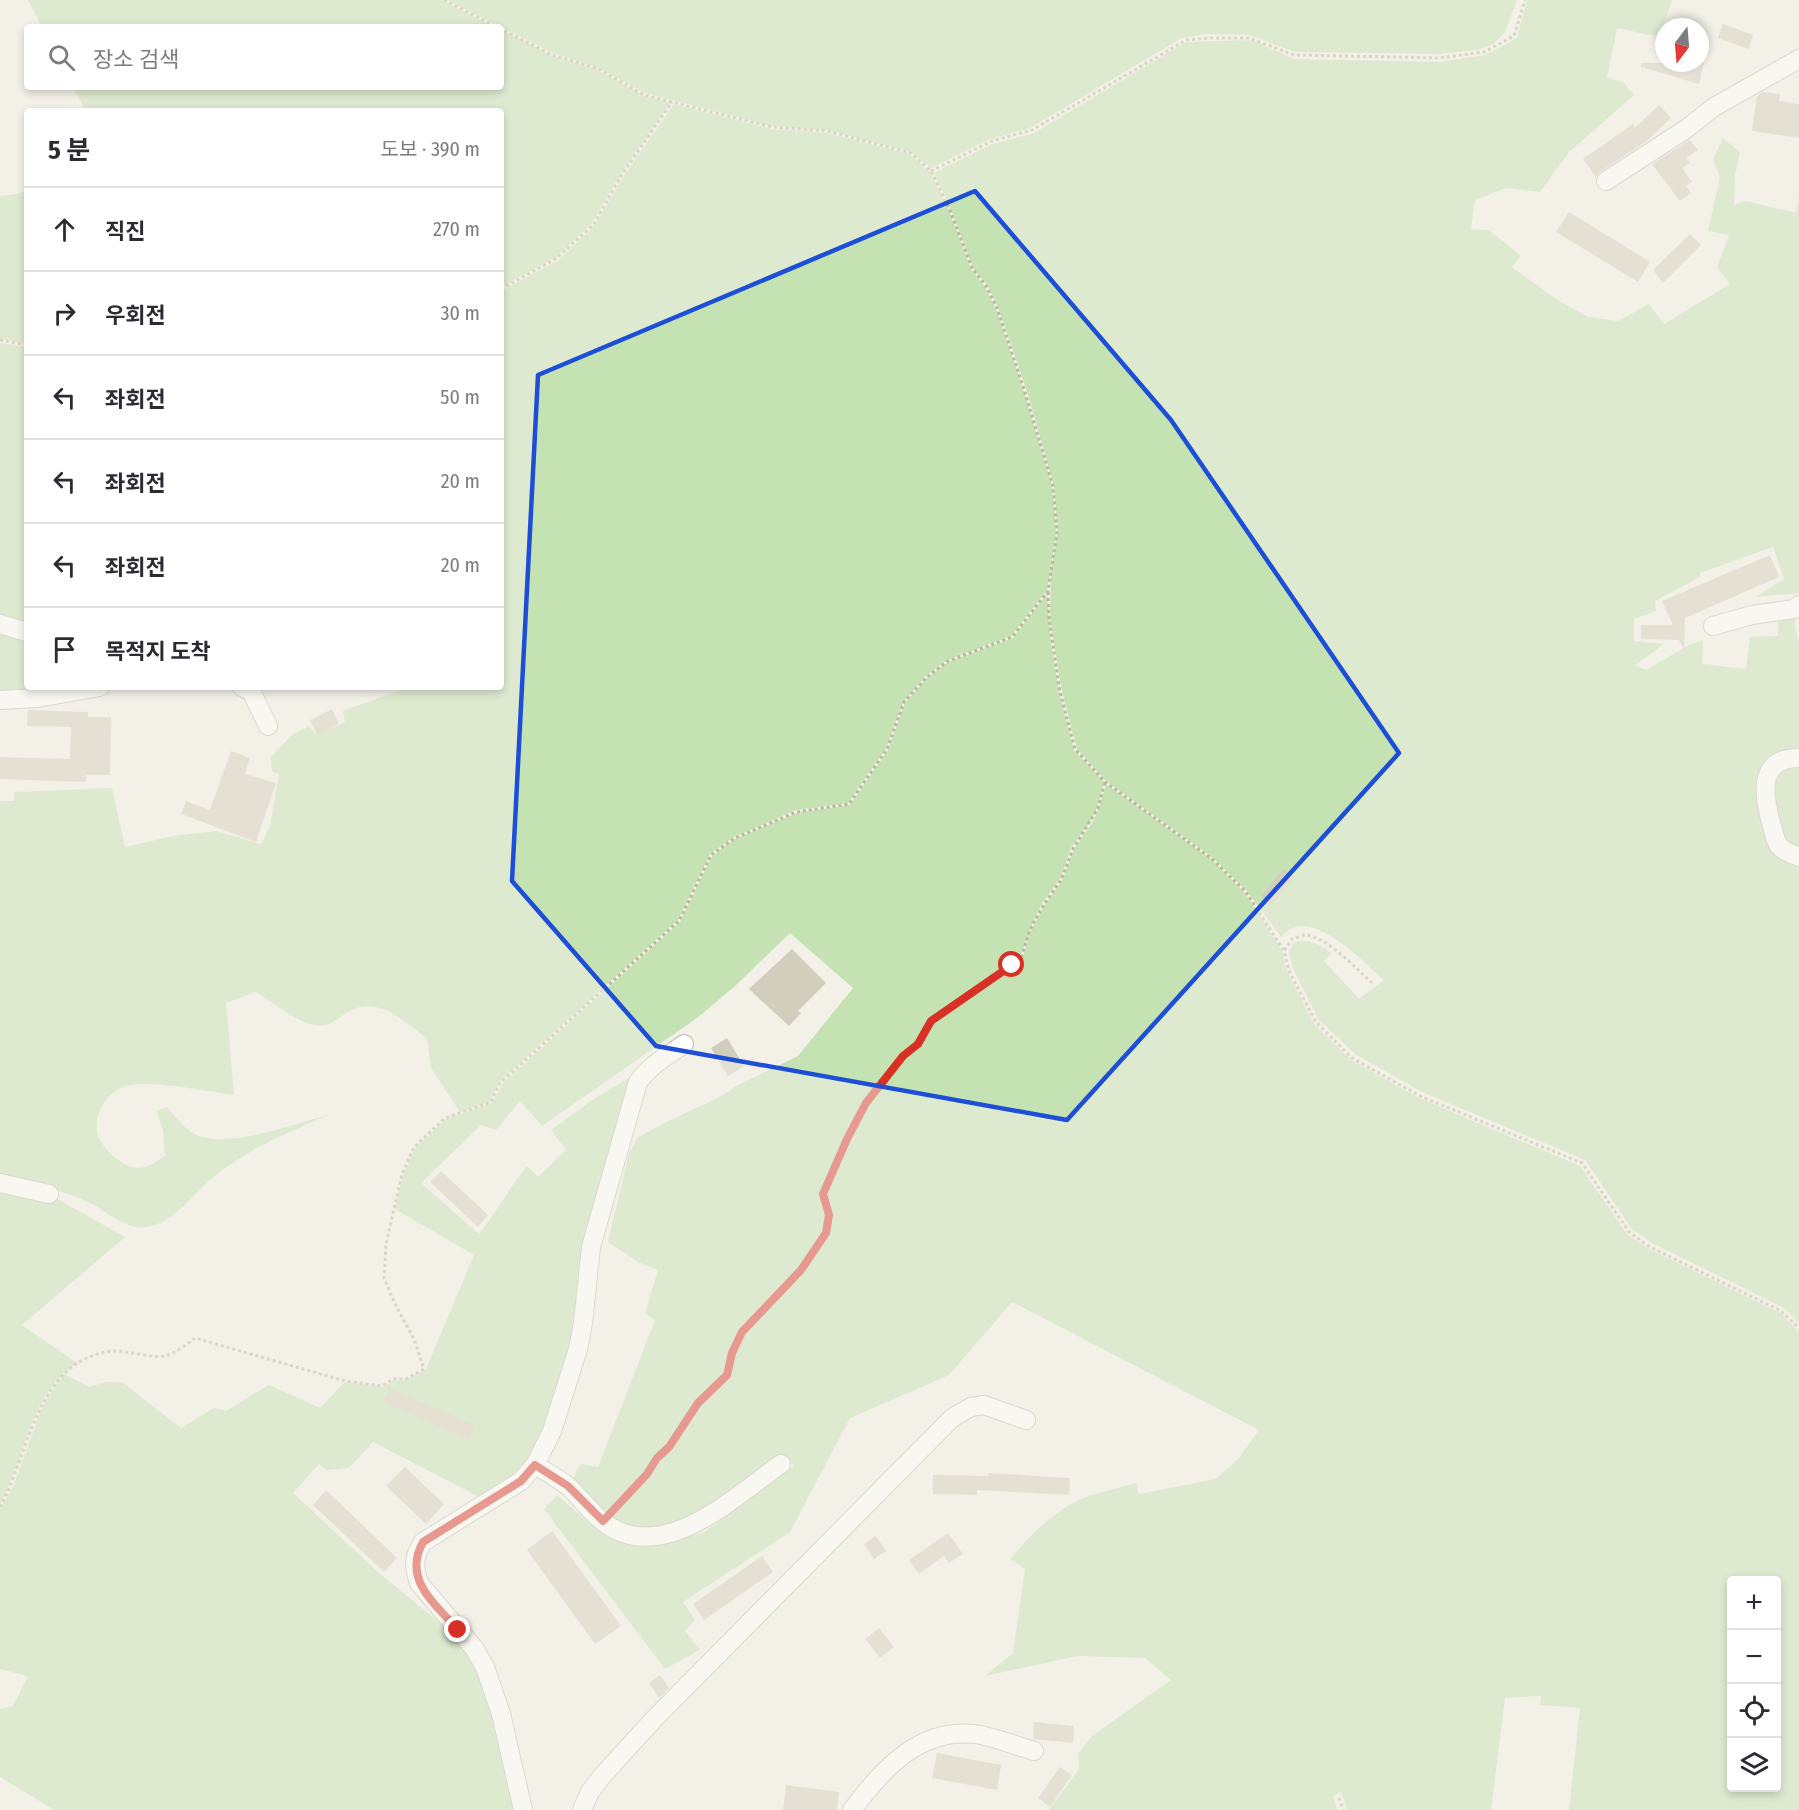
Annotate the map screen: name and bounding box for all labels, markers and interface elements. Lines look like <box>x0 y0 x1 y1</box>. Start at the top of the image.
north arrow <box>1655 18 1709 72</box>
search box <box>24 24 504 90</box>
icon: search <box>45 41 78 74</box>
text: 장소 검색 <box>93 46 179 73</box>
text: 5 분 <box>48 135 90 166</box>
text: 도보 · 390 m <box>381 137 480 161</box>
icon: ahead <box>48 213 81 246</box>
text: 270 m <box>433 217 480 241</box>
text: 직진 <box>105 218 145 245</box>
icon: right <box>48 297 81 330</box>
text: 30 m <box>440 301 480 325</box>
text: 우회전 <box>105 302 166 329</box>
icon: left <box>48 381 81 414</box>
text: 50 m <box>440 385 480 409</box>
text: 좌회전 <box>105 386 166 413</box>
icon: left <box>48 465 81 498</box>
text: 20 m <box>441 469 480 493</box>
text: 좌회전 <box>105 470 166 497</box>
icon: left <box>48 549 81 582</box>
text: 20 m <box>441 553 480 577</box>
text: 좌회전 <box>105 554 166 581</box>
icon: arrive <box>48 633 81 666</box>
text: 목적지 도착 <box>105 638 211 665</box>
route start <box>998 951 1024 977</box>
map controls <box>1727 1576 1781 1792</box>
button: + <box>1727 1576 1781 1630</box>
route end <box>444 1616 470 1642</box>
button: − <box>1727 1630 1781 1684</box>
button: locate <box>1727 1684 1781 1738</box>
button: layers <box>1727 1738 1781 1792</box>

